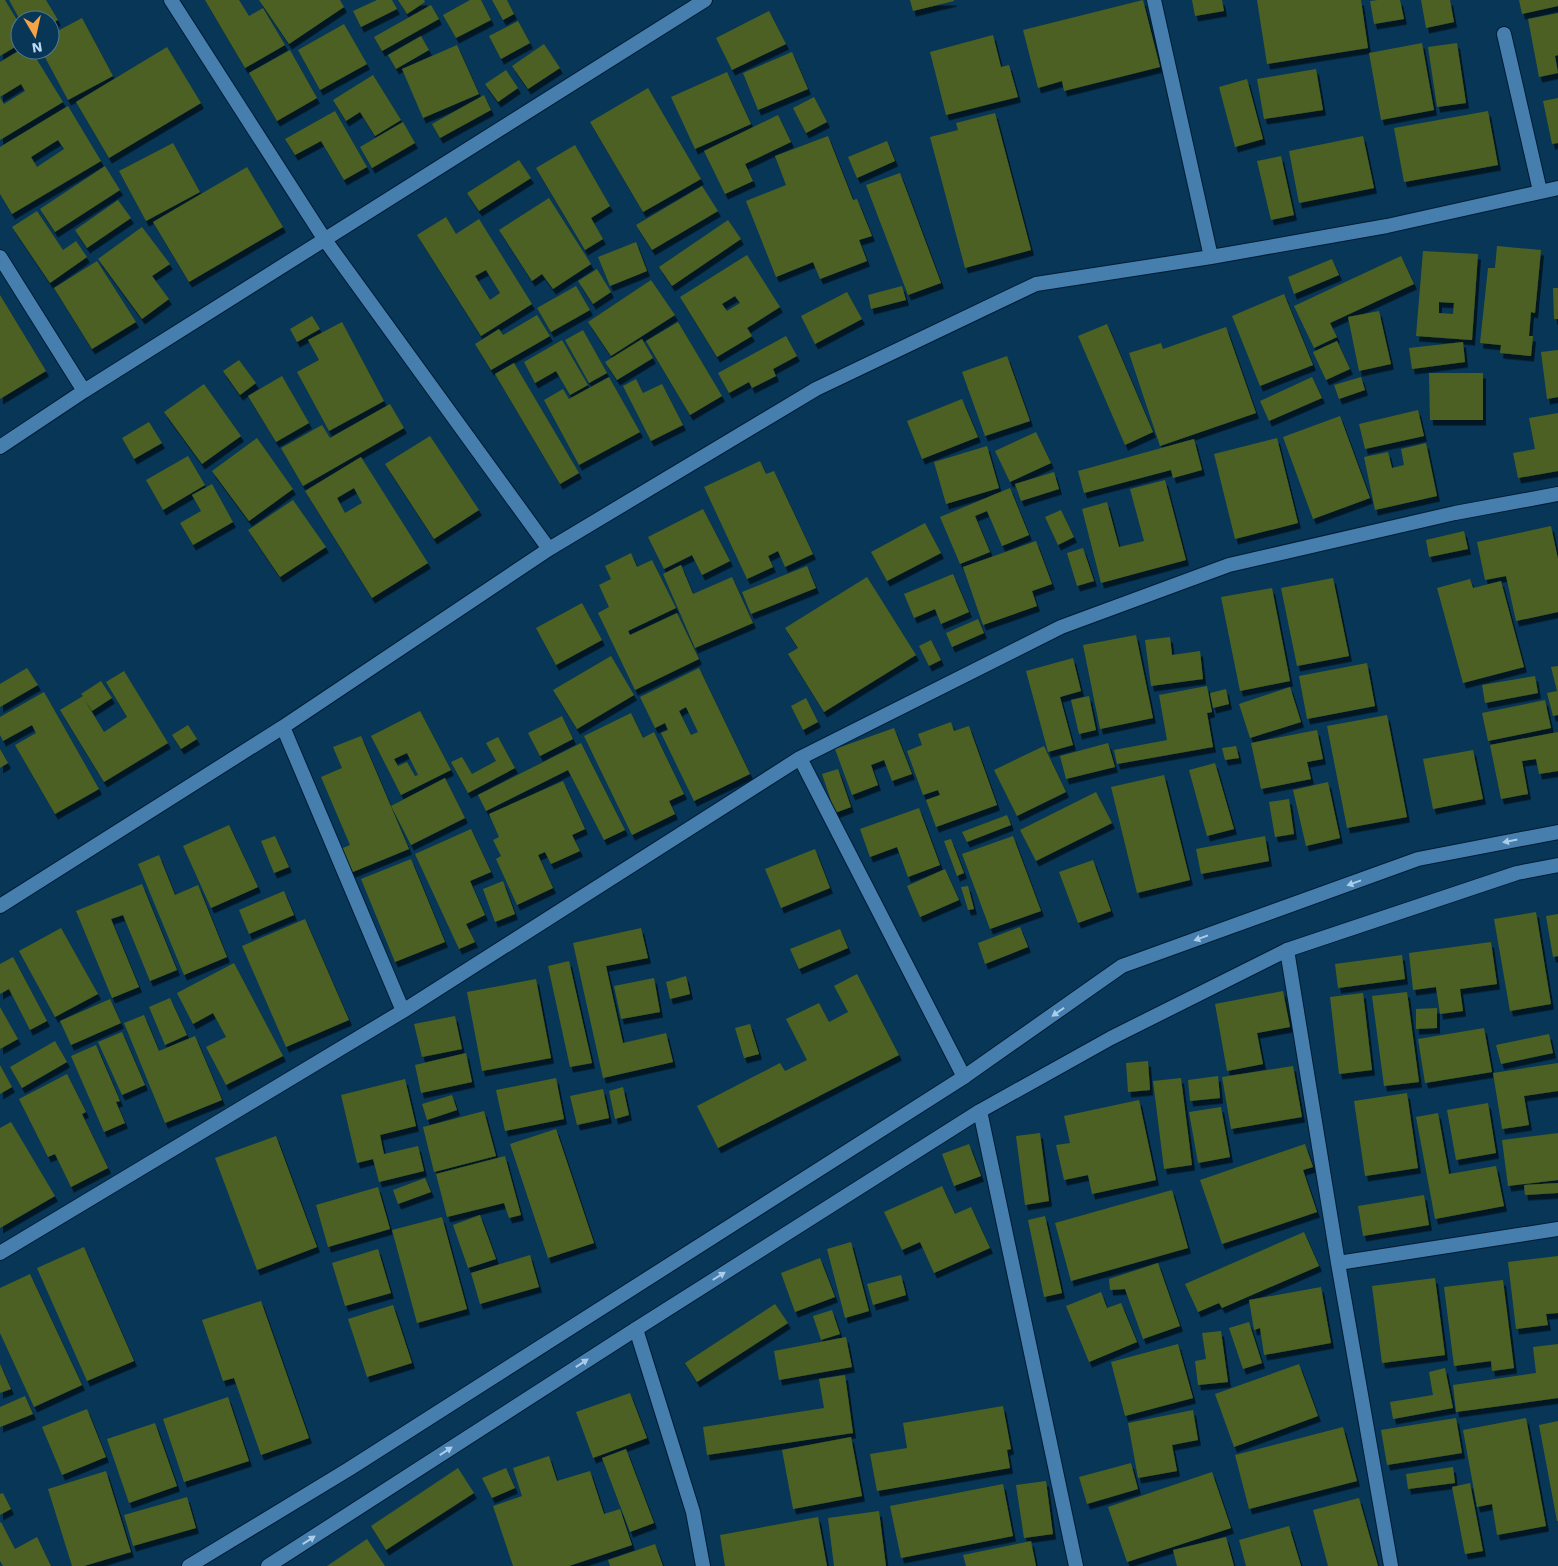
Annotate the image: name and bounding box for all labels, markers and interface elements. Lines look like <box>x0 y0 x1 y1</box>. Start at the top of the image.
north arrow <box>10 10 60 60</box>
text: N <box>31 39 43 57</box>
one-way arrow <box>1503 837 1518 845</box>
one-way arrow <box>1346 880 1361 887</box>
one-way arrow <box>1193 934 1208 942</box>
one-way arrow <box>1051 1007 1064 1017</box>
one-way arrow <box>712 1271 726 1280</box>
one-way arrow <box>575 1358 589 1368</box>
one-way arrow <box>439 1447 452 1456</box>
one-way arrow <box>302 1535 316 1544</box>

